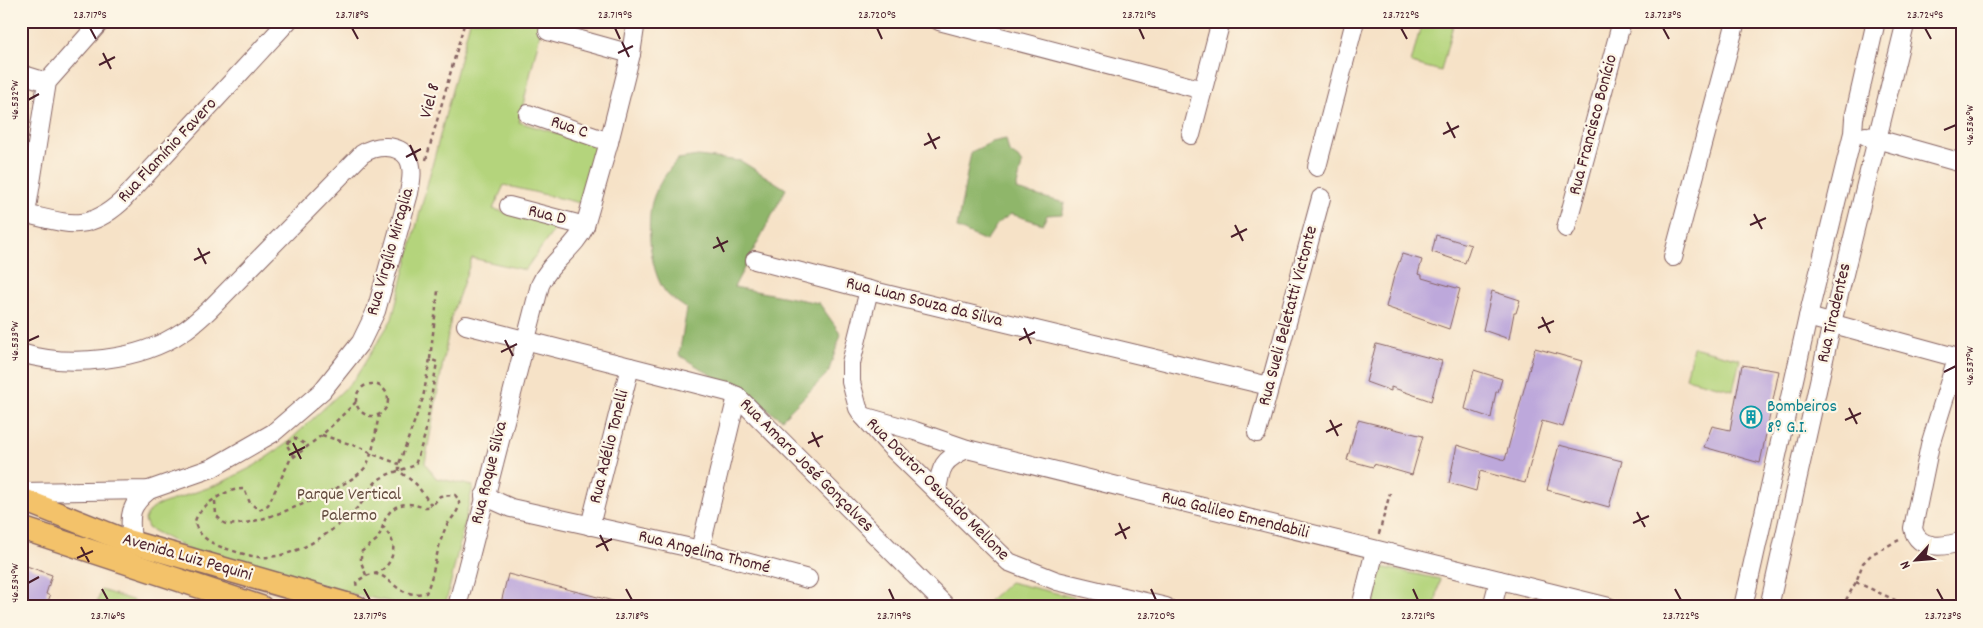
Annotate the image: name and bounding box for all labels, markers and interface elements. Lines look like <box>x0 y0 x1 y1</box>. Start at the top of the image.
text: 23.717°S <box>73 7 107 24</box>
text: 23.718°S <box>335 7 369 24</box>
text: 23.719°S <box>598 7 632 24</box>
text: 23.720°S <box>858 7 896 24</box>
text: 23.721°S <box>1122 7 1156 24</box>
text: 23.722°S <box>1383 7 1419 24</box>
text: 23.723°S <box>1645 7 1681 24</box>
text: 23.724°S <box>1907 7 1943 24</box>
street label: Rua Francisco Bonício <box>1563 52 1625 198</box>
text: 46.532°W <box>7 80 24 120</box>
street label: Viel 8 <box>414 81 448 121</box>
street label: Rua Flamínio Favero <box>113 93 223 209</box>
text: 46.536°W <box>1962 105 1979 145</box>
street label: Rua C <box>547 110 591 146</box>
street label: Rua Virgílio Miraglia <box>361 185 421 319</box>
street label: Rua D <box>525 199 569 233</box>
street label: Rua Sueli Beletatti Victonte <box>1253 223 1325 409</box>
street label: Rua Tiradentes <box>1811 261 1859 365</box>
street label: Rua Luan Souza da Silva <box>843 271 1006 335</box>
text: 46.533°W <box>7 321 24 361</box>
text: 46.537°W <box>1962 346 1979 386</box>
street label: Rua Adélio Tonelli <box>584 387 636 507</box>
street label: Rua Amaro José Gonçalves <box>733 393 879 539</box>
place label: Bombeiros 8º G.I. <box>1767 395 1837 441</box>
building icon: Bombeiros 8º G.I. <box>1739 405 1763 429</box>
street label: Rua Doutor Oswaldo Mellone <box>860 413 1014 567</box>
street label: Rua Roque Silva <box>465 418 515 527</box>
park label: Parque Vertical Palermo <box>297 483 402 529</box>
street label: Rua Galileo Emendabili <box>1159 486 1311 546</box>
street label: Rua Angelina Thomé <box>635 525 773 582</box>
street label: Avenida Luiz Pequini <box>119 528 255 588</box>
north arrow <box>1890 536 1940 586</box>
text: N <box>1896 557 1917 572</box>
text: 46.534°W <box>7 563 24 603</box>
text: 23.716°S <box>91 608 125 625</box>
text: 23.717°S <box>353 608 387 625</box>
text: 23.718°S <box>615 608 649 625</box>
text: 23.719°S <box>877 608 911 625</box>
text: 23.720°S <box>1137 608 1175 625</box>
text: 23.721°S <box>1401 608 1435 625</box>
text: 23.722°S <box>1663 608 1699 625</box>
text: 23.723°S <box>1925 608 1961 625</box>

